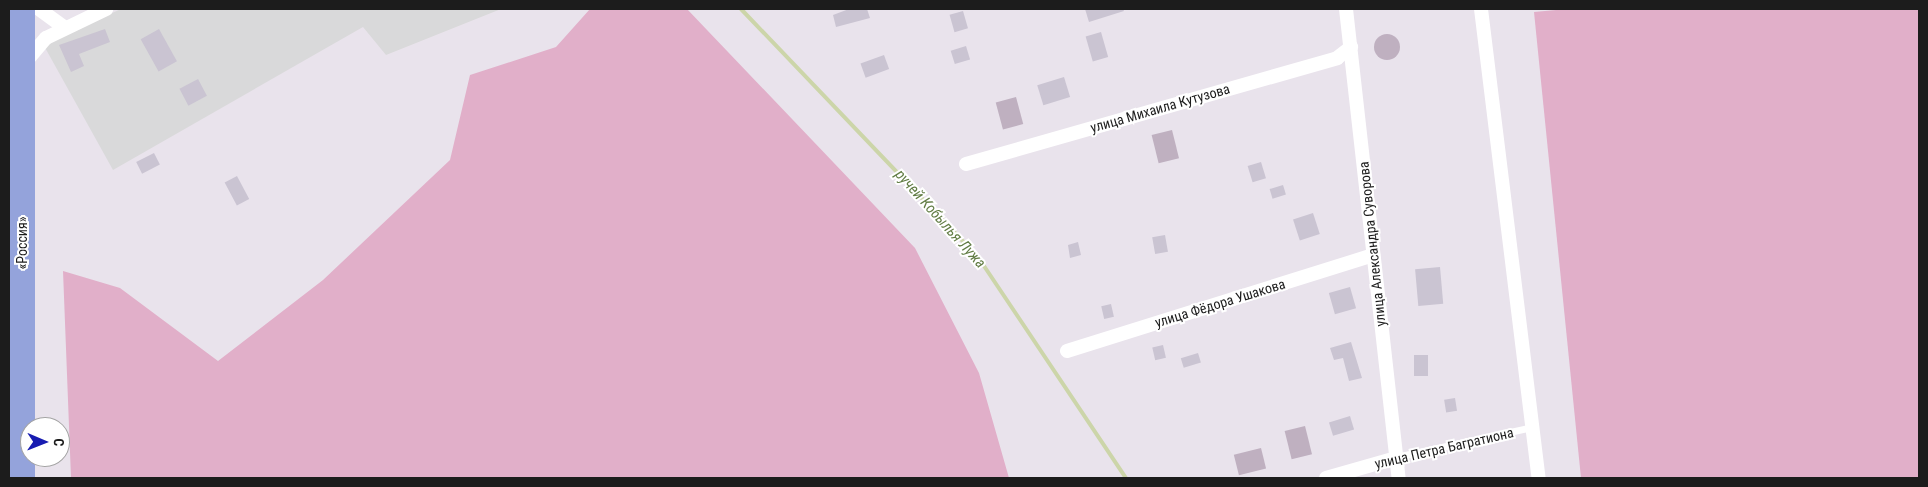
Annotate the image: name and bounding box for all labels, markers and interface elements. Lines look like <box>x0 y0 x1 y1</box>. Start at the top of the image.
street label: улица Михаила Кутузова <box>1088 80 1232 136</box>
street label: улица Александра Суворова <box>1355 161 1389 327</box>
water label: ручей Кобылья Лужа <box>891 166 989 272</box>
street label: «Россия» <box>14 216 30 270</box>
street label: улица Фёдора Ушакова <box>1153 275 1287 331</box>
north arrow <box>20 417 70 467</box>
street label: улица Петра Багратиона <box>1373 424 1515 472</box>
text: С <box>51 438 67 446</box>

